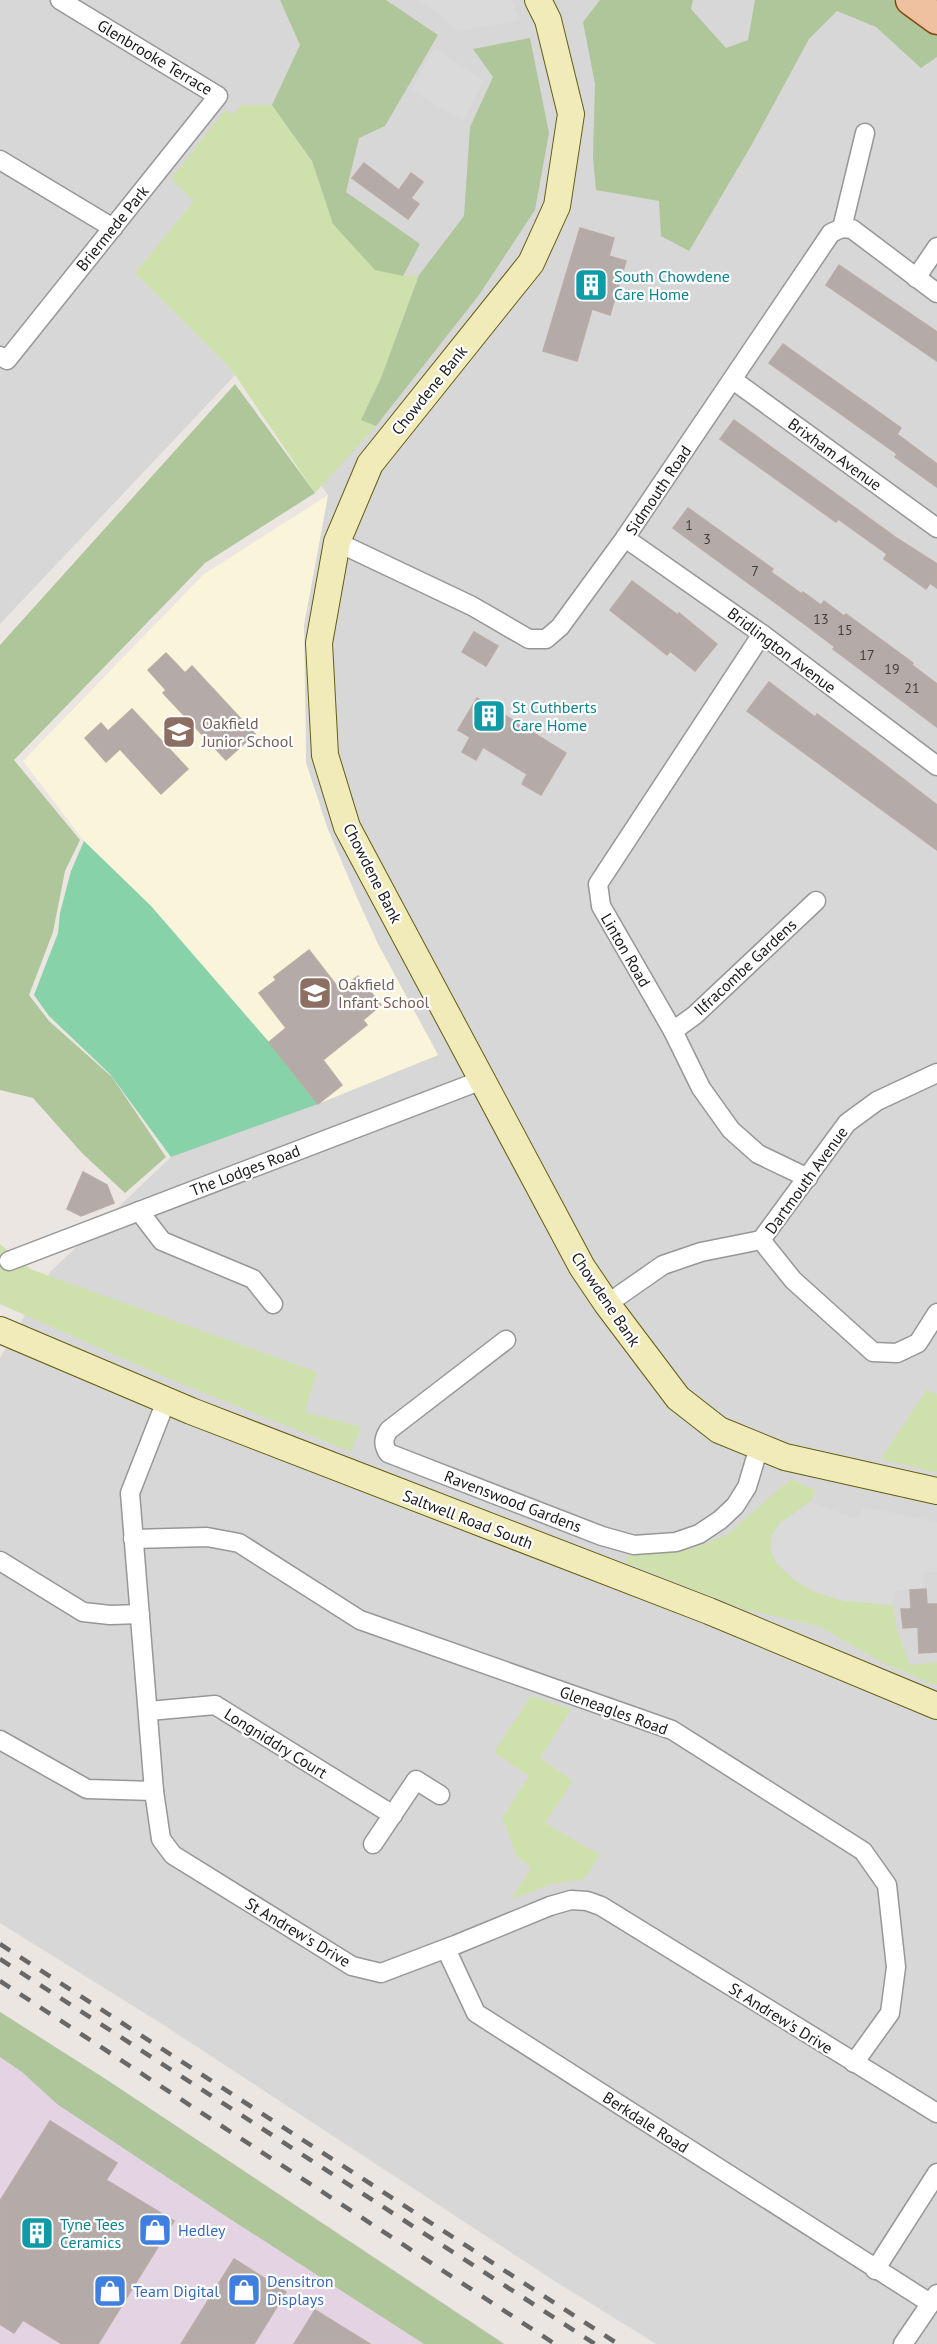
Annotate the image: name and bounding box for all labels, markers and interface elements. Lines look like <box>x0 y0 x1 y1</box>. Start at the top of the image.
street label: Glenbrooke Terrace <box>94 15 216 99</box>
street label: Briermede Park <box>71 181 153 275</box>
place label: South Chowdene Care Home <box>614 266 730 304</box>
building icon: South Chowdene Care Home <box>573 267 609 303</box>
street label: Chowdene Bank <box>387 341 471 439</box>
street label: Brixham Avenue <box>784 413 886 495</box>
street label: Sidmouth Road <box>621 441 695 539</box>
house number: 1 <box>685 516 693 534</box>
house number: 3 <box>703 530 711 548</box>
house number: 7 <box>751 562 759 580</box>
street label: Bridlington Avenue <box>724 603 840 697</box>
house number: 13 <box>813 610 829 628</box>
house number: 15 <box>837 621 853 639</box>
house number: 17 <box>859 646 875 664</box>
house number: 19 <box>884 660 900 678</box>
house number: 21 <box>904 679 920 697</box>
place label: St Cuthberts Care Home <box>512 697 597 735</box>
building icon: St Cuthberts Care Home <box>471 698 507 734</box>
place label: Oakfield Junior School <box>201 713 293 751</box>
school or university icon: Oakfield Junior School <box>161 714 197 750</box>
street label: Chowdene Bank <box>339 820 407 927</box>
street label: Linton Road <box>597 909 655 991</box>
street label: Ilfracombe Gardens <box>690 914 801 1020</box>
place label: Oakfield Infant School <box>338 974 430 1012</box>
school or university icon: Oakfield Infant School <box>297 975 333 1011</box>
street label: Dartmouth Avenue <box>760 1122 852 1238</box>
street label: The Lodges Road <box>187 1140 303 1200</box>
street label: Chowdene Bank <box>567 1248 645 1350</box>
street label: Ravenswood Gardens <box>442 1466 585 1536</box>
street label: Saltwell Road South <box>400 1485 536 1553</box>
street label: Gleneagles Road <box>557 1681 671 1739</box>
street label: Longniddry Court <box>221 1703 331 1783</box>
street label: St Andrew's Drive <box>242 1893 354 1971</box>
street label: St Andrew's Drive <box>725 1978 837 2058</box>
street label: Berkdale Road <box>599 2087 693 2157</box>
shop icon: Hedley <box>137 2212 173 2248</box>
place label: Tyne Tees Ceramics <box>60 2214 125 2252</box>
building icon: Tyne Tees Ceramics <box>19 2215 55 2251</box>
place label: Hedley <box>178 2220 226 2240</box>
place label: Densitron Displays <box>267 2271 334 2309</box>
shop icon: Densitron Displays <box>226 2272 262 2308</box>
shop icon: Team Digital <box>92 2273 128 2309</box>
place label: Team Digital <box>133 2281 219 2301</box>

